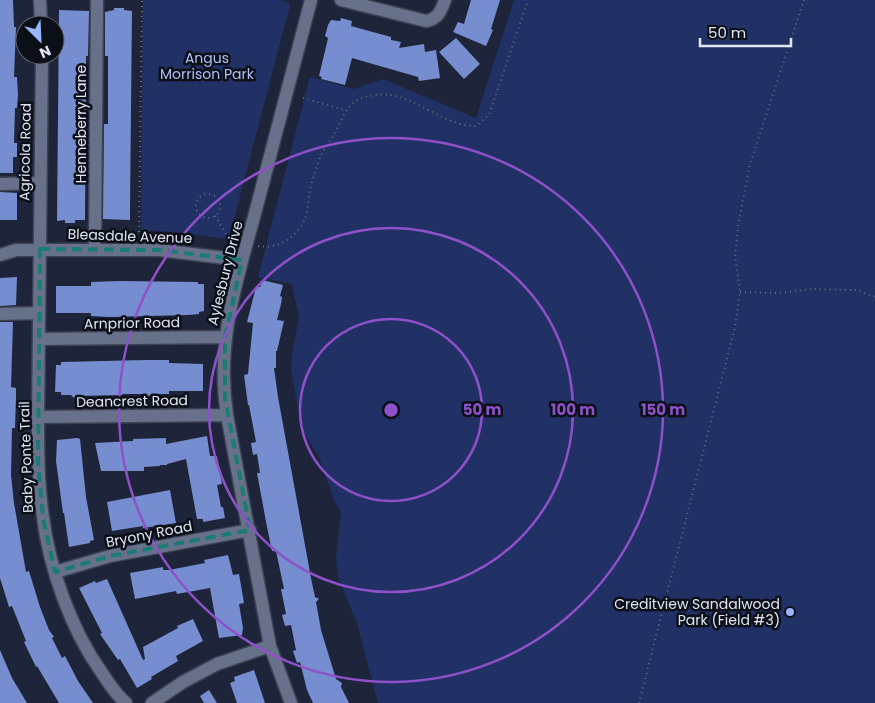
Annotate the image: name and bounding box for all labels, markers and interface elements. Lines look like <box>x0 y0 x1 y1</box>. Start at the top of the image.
north arrow <box>15 15 65 65</box>
scale bar <box>700 15 791 47</box>
text: 50 m <box>708 22 746 43</box>
text: N <box>36 41 54 63</box>
park label: Angus Morrison Park <box>160 48 255 84</box>
street label: Henneberry Lane <box>71 65 91 183</box>
street label: Agricola Road <box>14 103 36 201</box>
street label: Aylesbury Drive <box>202 218 248 327</box>
street label: Bleasdale Avenue <box>67 224 193 248</box>
street label: Arnprior Road <box>84 312 180 334</box>
street label: Deancrest Road <box>76 390 188 412</box>
text: 50 m <box>463 399 501 420</box>
text: 100 m <box>551 399 595 420</box>
text: 150 m <box>641 399 685 420</box>
street label: Baby Ponte Trail <box>14 401 38 513</box>
centre of rings <box>382 401 400 419</box>
street label: Bryony Road <box>104 516 194 552</box>
place label: Creditview Sandalwood Park (Field #3) <box>614 594 780 630</box>
marker: Creditview Sandalwood Park (Field #3) <box>784 606 796 618</box>

